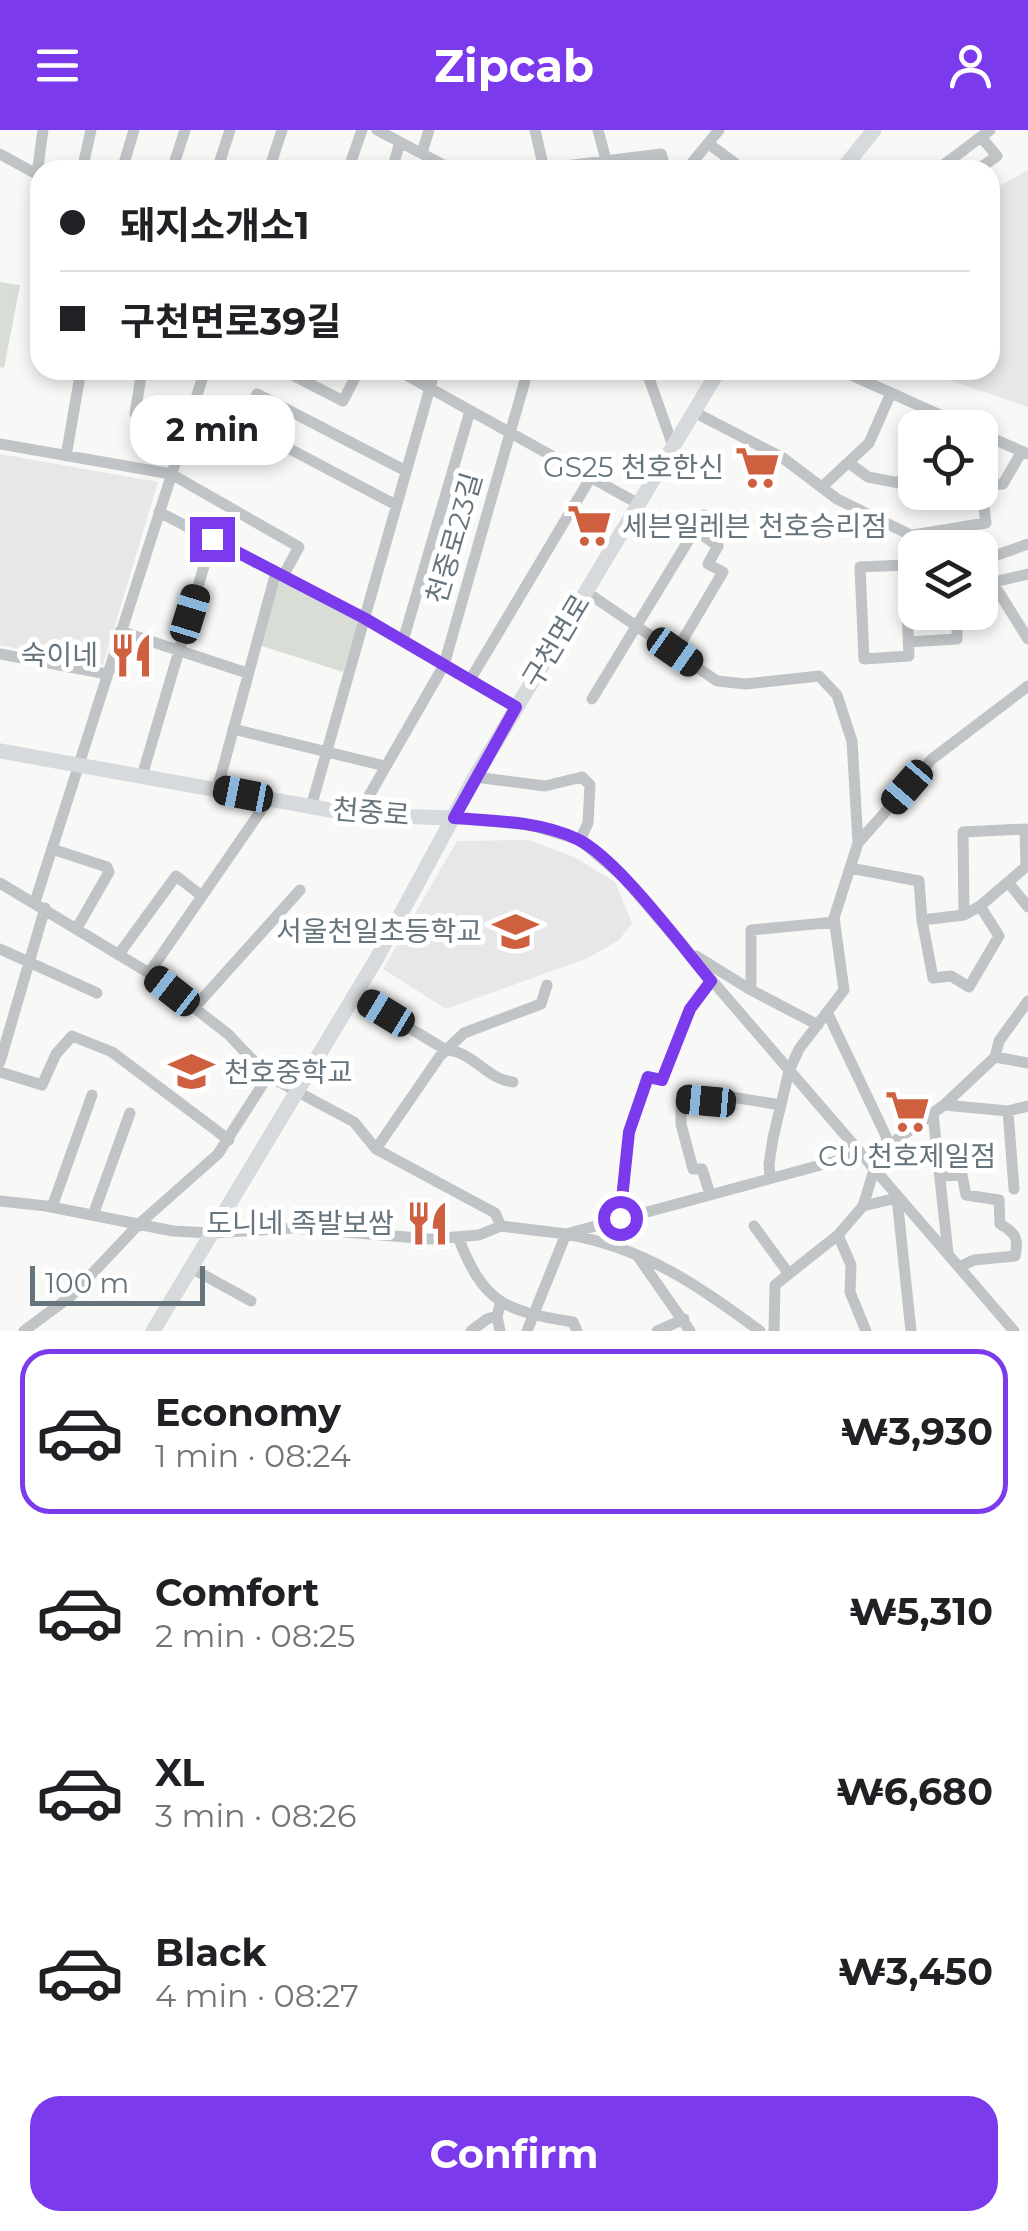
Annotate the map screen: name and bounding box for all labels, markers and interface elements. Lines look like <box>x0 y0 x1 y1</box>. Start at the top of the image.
icon: menu <box>30 38 85 93</box>
text: Zipcab <box>434 38 594 93</box>
icon: person <box>943 38 998 93</box>
text: 돼지소개소1 <box>120 202 310 249</box>
text: 구천면로39길 <box>120 298 342 345</box>
callout: 2 min <box>130 394 294 464</box>
text: 2 min <box>166 410 259 449</box>
map controls <box>898 410 998 630</box>
button: locate <box>898 410 998 510</box>
supermarket icon: GS25 천호한신 <box>733 443 781 491</box>
place label: GS25 천호한신 <box>543 450 724 484</box>
street label: 천중로23길 <box>419 469 489 607</box>
supermarket icon: 세븐일레븐 천호승리점 <box>565 502 613 550</box>
place label: 세븐일레븐 천호승리점 <box>622 509 887 543</box>
route end <box>190 517 235 562</box>
button: layers <box>898 530 998 630</box>
car <box>167 581 213 647</box>
street label: 구천면로 <box>515 588 597 694</box>
car <box>642 623 708 681</box>
restaurant icon: 숙이네 <box>107 631 155 679</box>
place label: 숙이네 <box>21 638 98 672</box>
car <box>876 755 938 819</box>
car <box>211 774 275 814</box>
street label: 천중로 <box>331 792 411 832</box>
school or university icon: 서울천일초등학교 <box>491 907 539 955</box>
place label: 서울천일초등학교 <box>276 914 482 948</box>
car <box>139 961 205 1021</box>
car <box>353 985 419 1041</box>
school or university icon: 천호중학교 <box>167 1048 215 1096</box>
place label: 천호중학교 <box>224 1055 353 1089</box>
car <box>675 1083 737 1119</box>
supermarket icon: CU 천호제일점 <box>883 1087 931 1135</box>
place label: CU 천호제일점 <box>818 1139 996 1173</box>
route start <box>598 1196 643 1241</box>
restaurant icon: 도니네 족발보쌈 <box>403 1199 451 1247</box>
place label: 도니네 족발보쌈 <box>206 1206 394 1240</box>
scale bar <box>30 1261 205 1306</box>
text: 100 m <box>45 1266 129 1300</box>
icon: car <box>35 1387 125 1477</box>
text: Economy <box>155 1389 341 1436</box>
text: ₩3,930 <box>841 1408 993 1455</box>
text: 1 min · 08:24 <box>155 1436 351 1475</box>
icon: car <box>35 1567 125 1657</box>
text: Comfort <box>155 1569 319 1616</box>
text: ₩5,310 <box>849 1588 993 1635</box>
text: 2 min · 08:25 <box>155 1616 355 1655</box>
icon: car <box>35 1747 125 1837</box>
text: XL <box>155 1749 204 1796</box>
text: ₩6,680 <box>836 1768 993 1815</box>
text: 3 min · 08:26 <box>155 1796 356 1835</box>
icon: car <box>35 1927 125 2017</box>
text: Black <box>155 1929 266 1976</box>
text: ₩3,450 <box>839 1948 993 1995</box>
text: 4 min · 08:27 <box>155 1976 359 2015</box>
button: Confirm <box>30 2096 998 2211</box>

